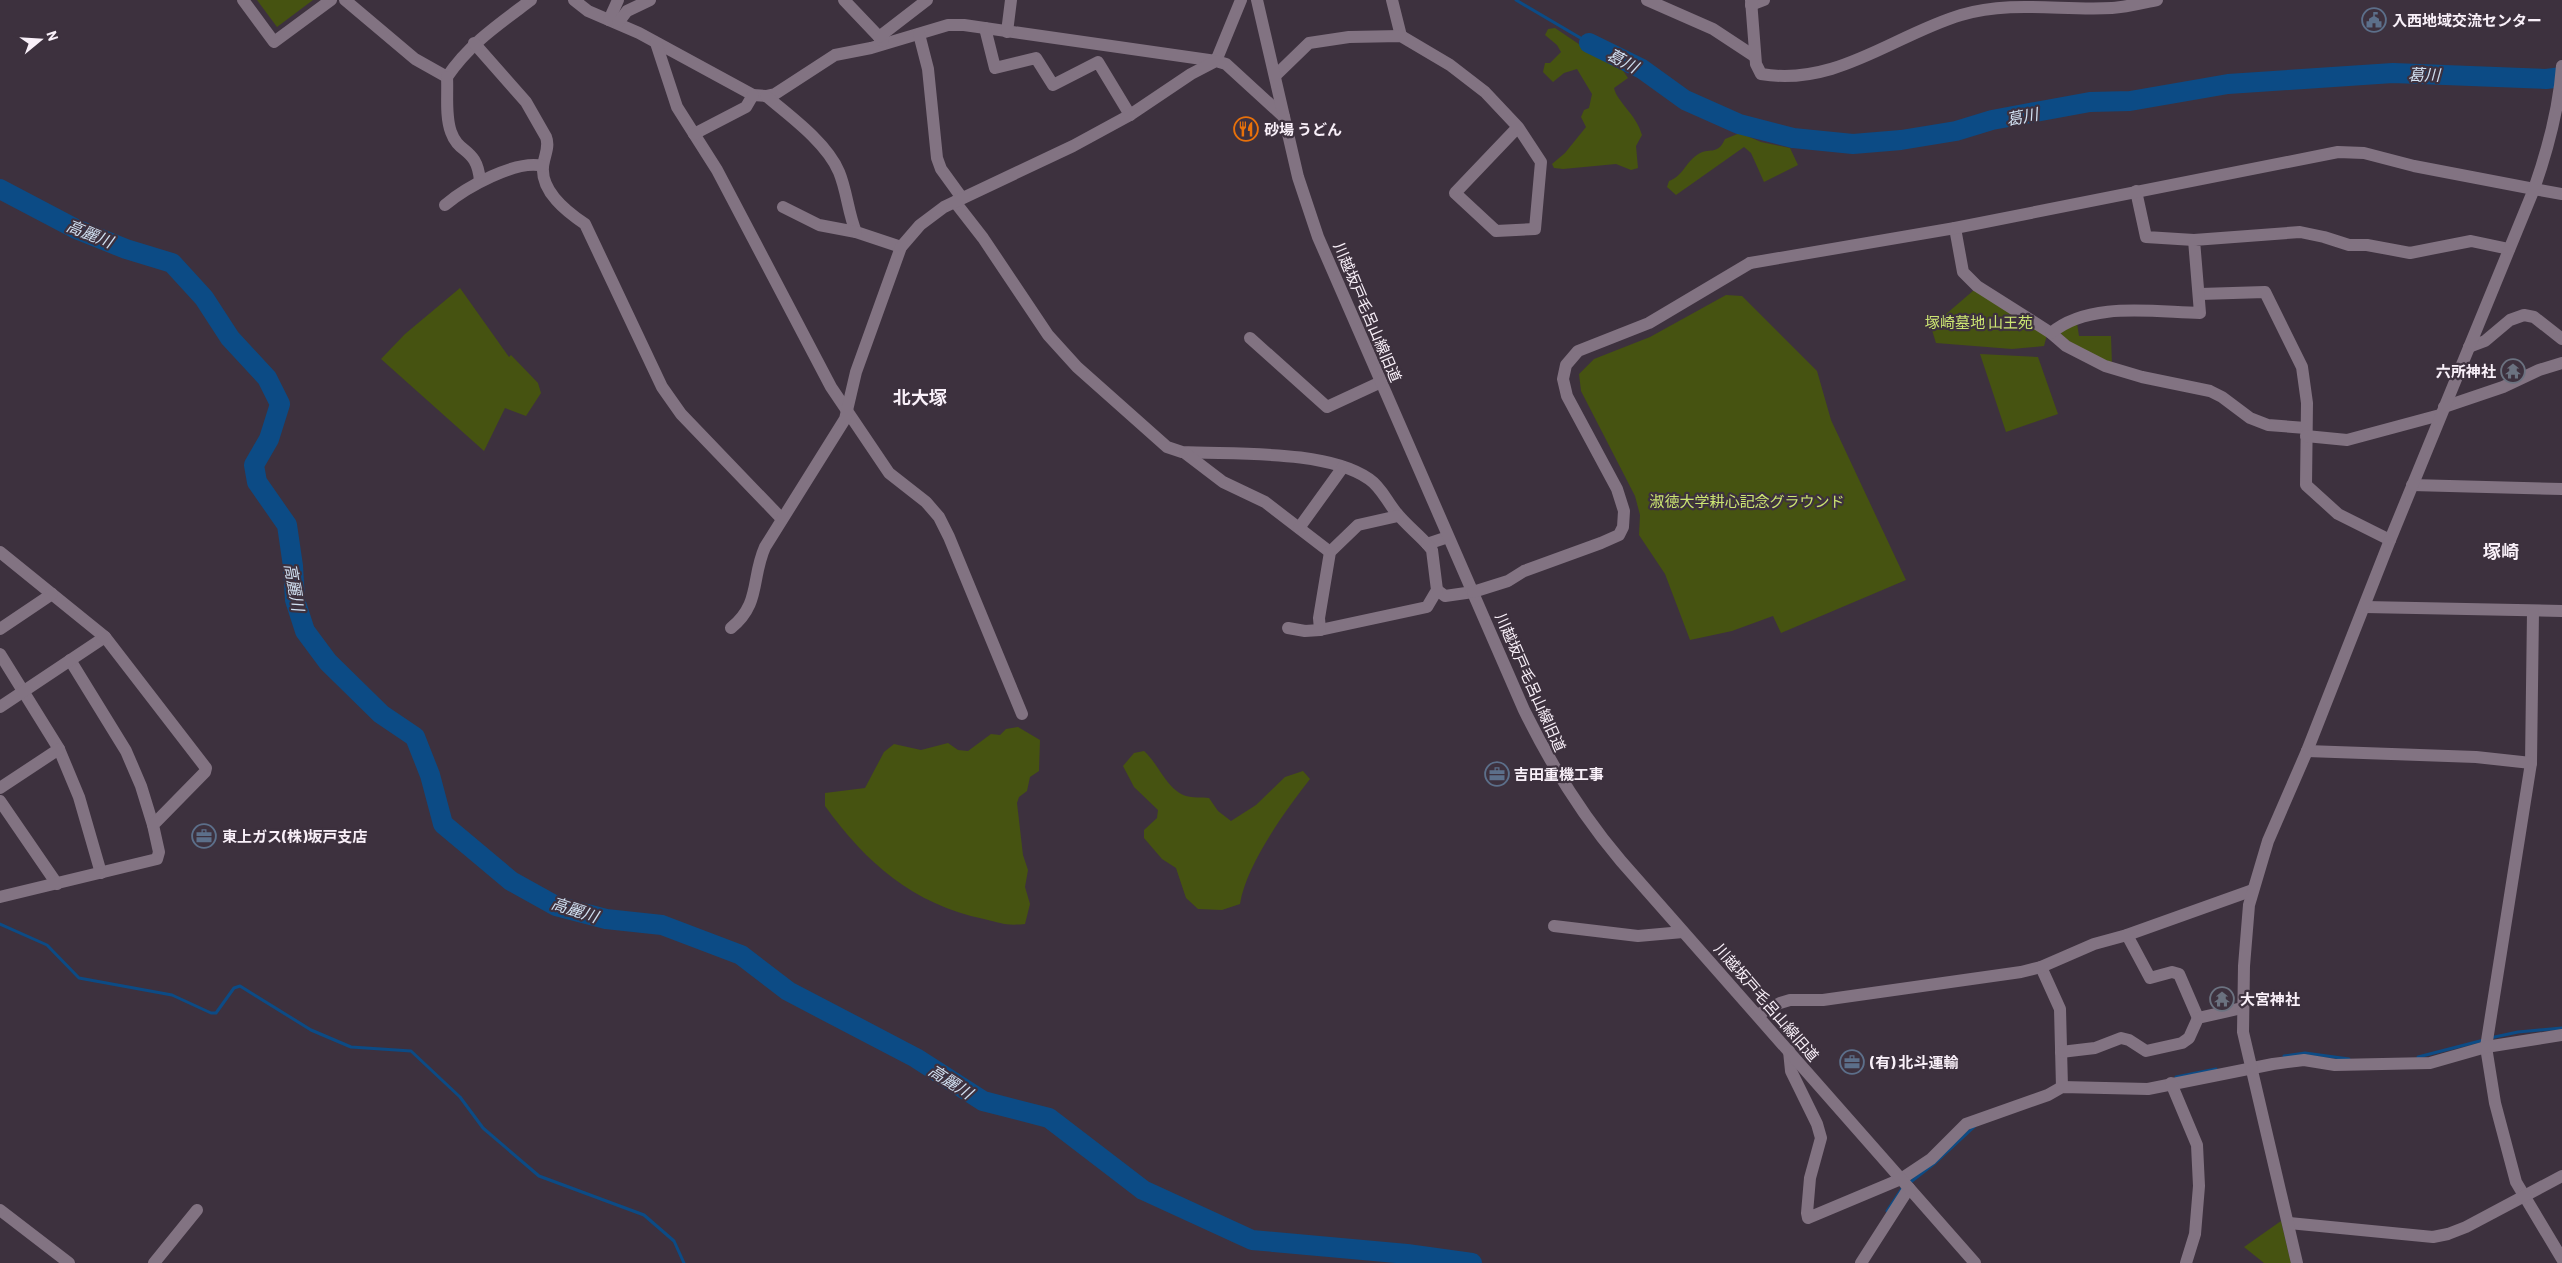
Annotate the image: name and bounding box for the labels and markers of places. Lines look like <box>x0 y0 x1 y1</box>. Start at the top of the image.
public building icon: 入西地域交流センター <box>2361 7 2387 33</box>
place label: 入西地域交流センター <box>2392 11 2542 29</box>
restaurant icon: 砂場 うどん <box>1233 116 1259 142</box>
place label: 砂場 うどん <box>1264 120 1342 138</box>
temple icon: 六所神社 <box>2500 358 2526 384</box>
place label: 六所神社 <box>2436 362 2496 380</box>
office icon: 吉田重機工事 <box>1484 761 1510 787</box>
place label: 吉田重機工事 <box>1514 765 1604 783</box>
office icon: 東上ガス(株)坂戸支店 <box>191 823 217 849</box>
place label: 東上ガス(株)坂戸支店 <box>222 827 367 845</box>
temple icon: 大宮神社 <box>2209 986 2235 1012</box>
place label: 大宮神社 <box>2240 990 2300 1008</box>
office icon: (有) 北斗運輸 <box>1839 1049 1865 1075</box>
place label: (有) 北斗運輸 <box>1869 1053 1958 1071</box>

